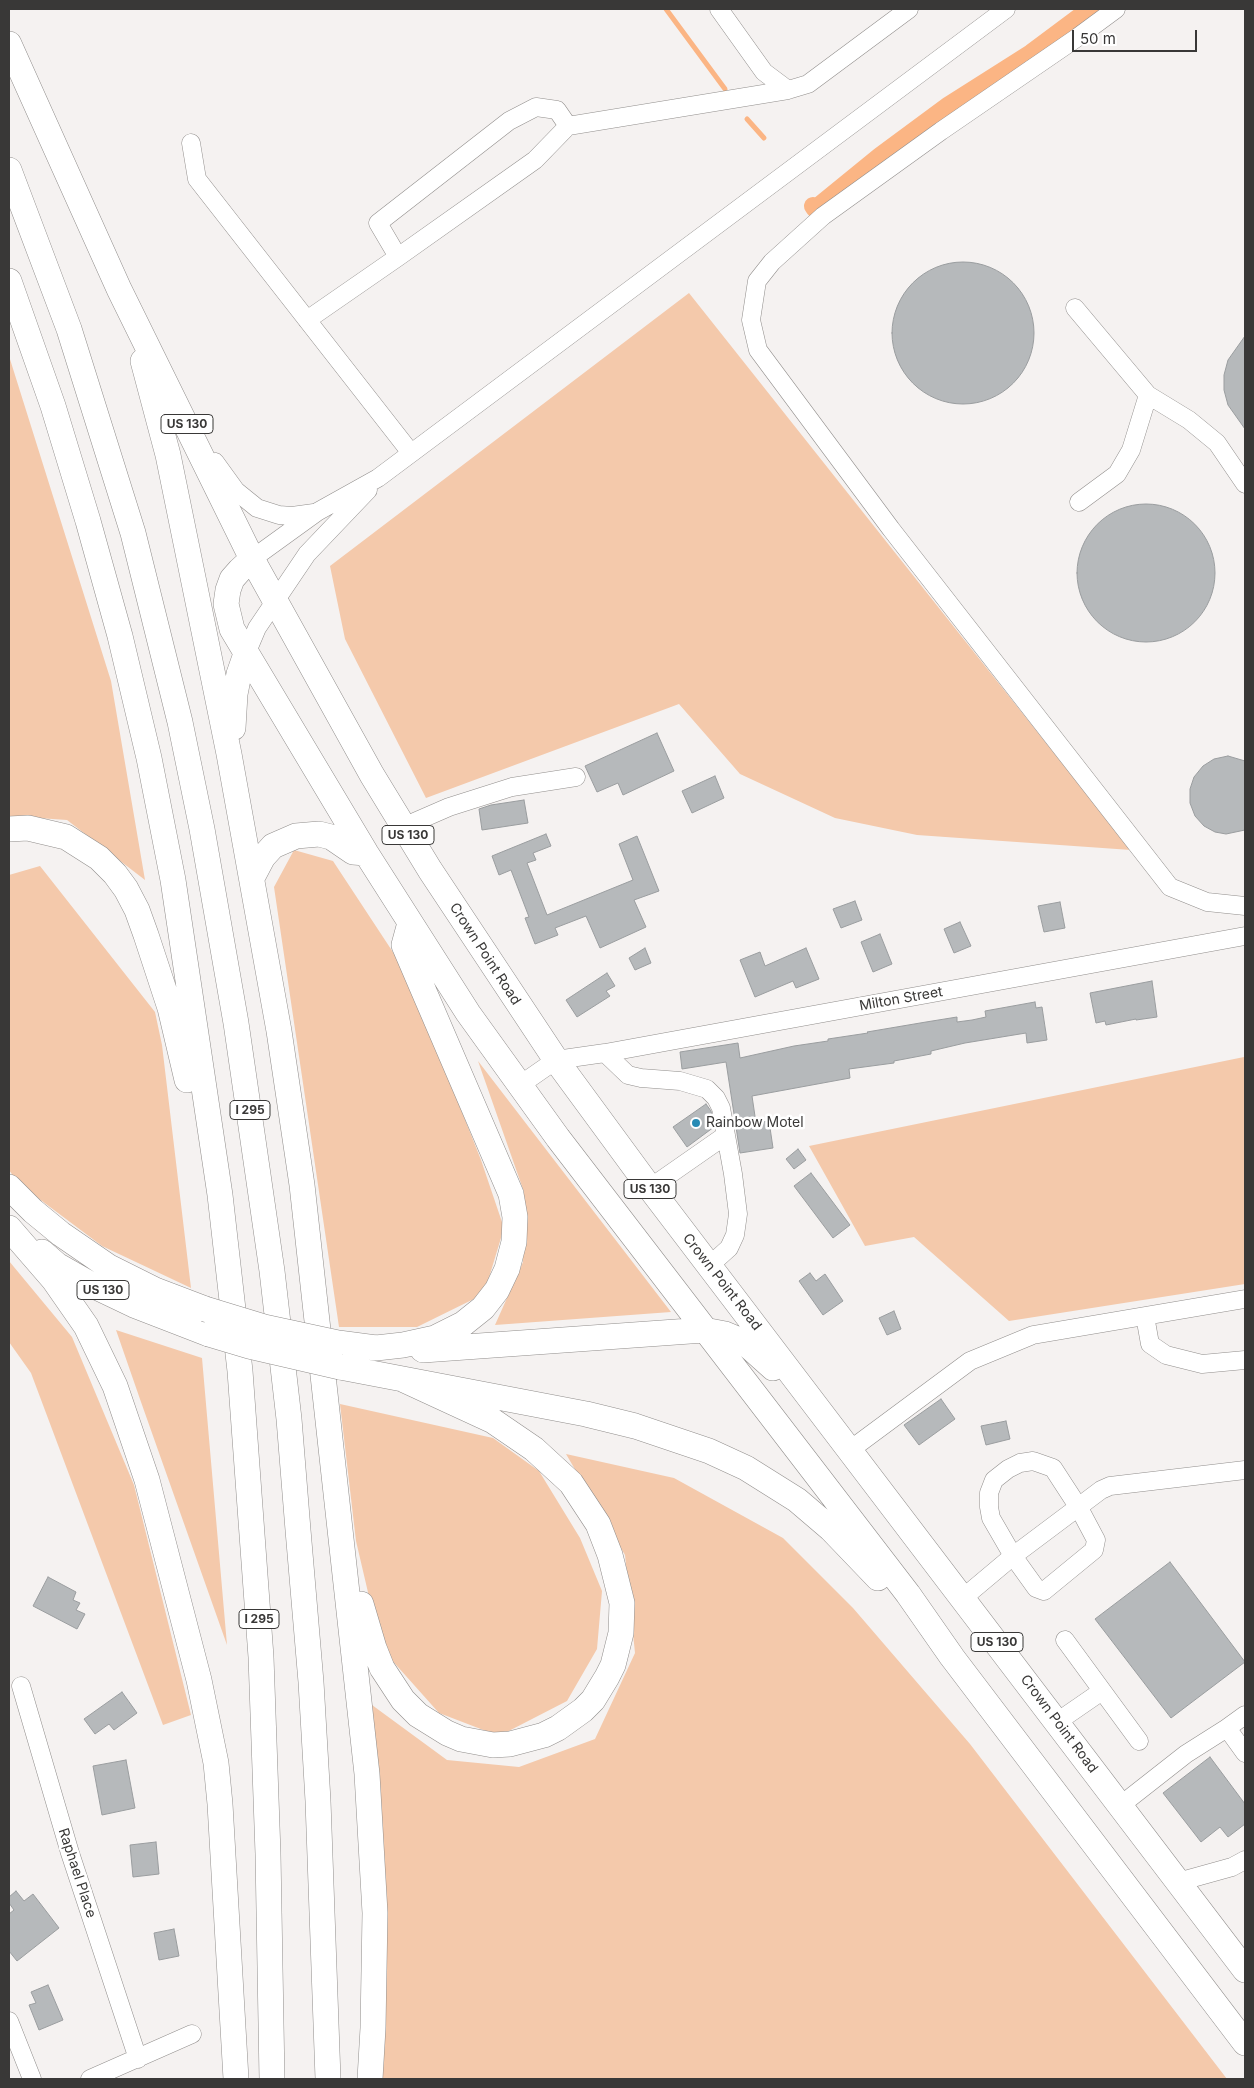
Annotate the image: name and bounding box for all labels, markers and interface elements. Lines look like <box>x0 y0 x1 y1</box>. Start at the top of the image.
scale bar <box>1074 20 1199 52</box>
text: 50 m <box>1080 29 1116 48</box>
road number: US 130 <box>161 414 213 434</box>
road number: US 130 <box>382 826 434 844</box>
street label: Crown Point Road <box>446 900 524 1008</box>
street label: Milton Street <box>858 983 944 1015</box>
road number: I 295 <box>230 1100 270 1120</box>
place label: Rainbow Motel <box>706 1115 804 1131</box>
marker: Rainbow Motel <box>690 1117 702 1129</box>
road number: US 130 <box>624 1180 676 1198</box>
street label: Crown Point Road <box>679 1230 765 1334</box>
road number: US 130 <box>77 1280 129 1300</box>
road number: I 295 <box>239 1610 279 1628</box>
road number: US 130 <box>971 1632 1023 1651</box>
street label: Crown Point Road <box>1017 1672 1101 1776</box>
street label: Raphael Place <box>55 1826 99 1920</box>

